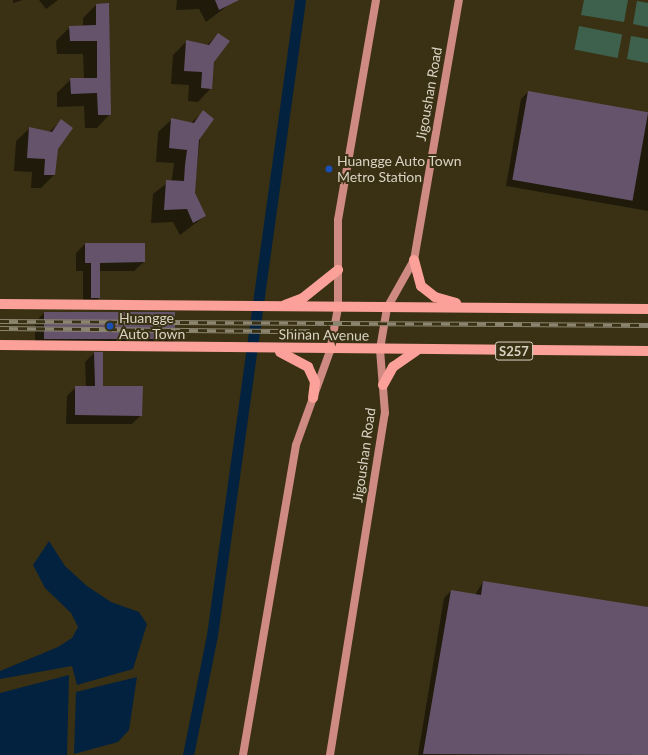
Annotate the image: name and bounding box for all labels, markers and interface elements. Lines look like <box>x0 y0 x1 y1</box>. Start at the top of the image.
street label: Jigoushan Road <box>412 46 446 142</box>
place label: Huangge Auto Town Metro Station <box>337 153 462 186</box>
marker: Huangge Auto Town Metro Station <box>324 164 334 174</box>
place label: Huangge Auto Town <box>119 310 186 342</box>
marker: Huangge Auto Town <box>104 320 116 332</box>
street label: Shinan Avenue <box>278 326 370 344</box>
road number: S257 <box>495 340 533 362</box>
street label: Jigoushan Road <box>349 407 379 503</box>

